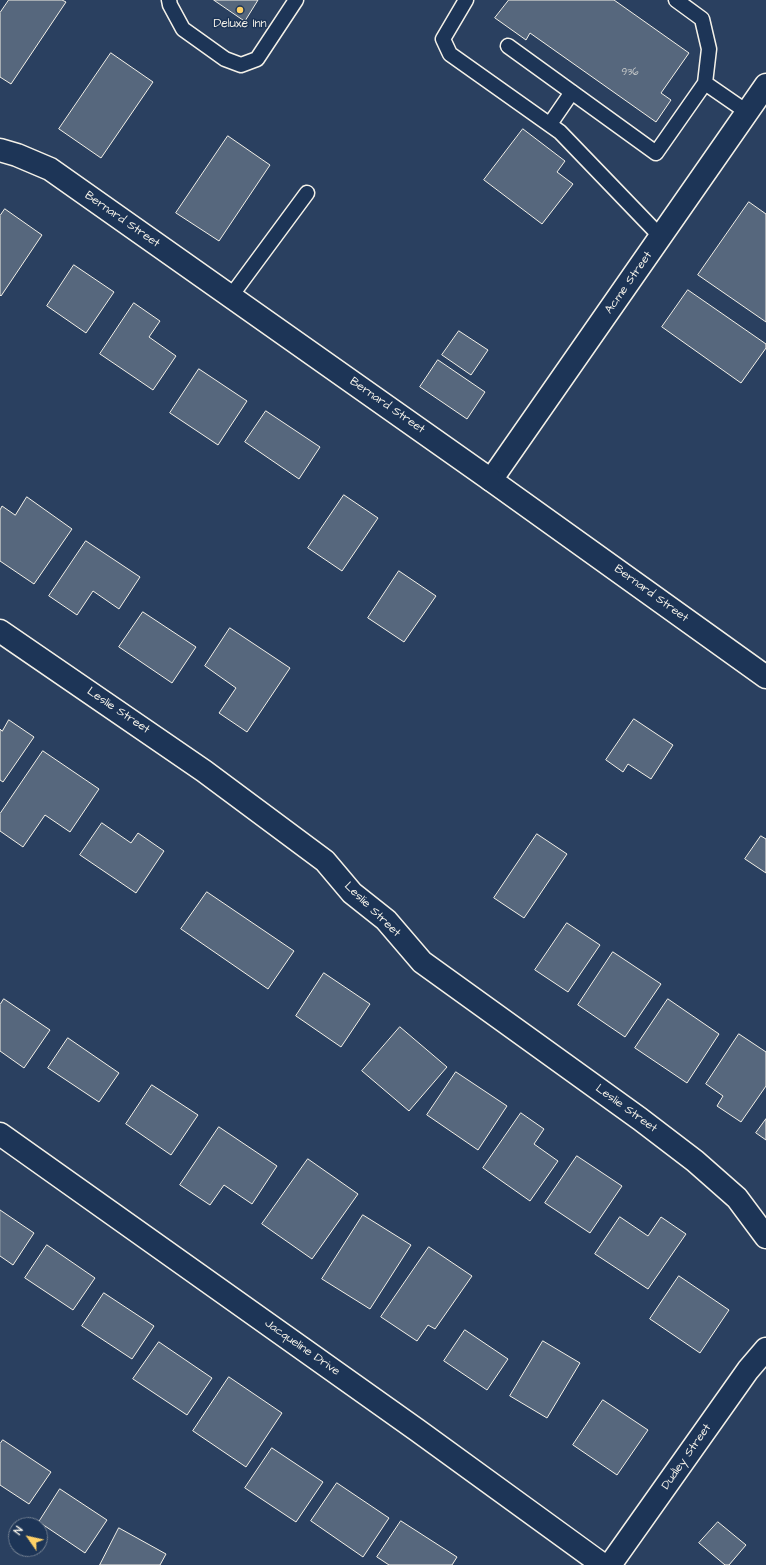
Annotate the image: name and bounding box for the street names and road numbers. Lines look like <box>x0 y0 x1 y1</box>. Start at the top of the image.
street label: Bernard Street <box>82 189 162 251</box>
street label: Acme Street <box>602 249 656 317</box>
street label: Bernard Street <box>347 375 427 437</box>
street label: Bernard Street <box>611 562 691 626</box>
street label: Leslie Street <box>84 685 152 737</box>
street label: Leslie Street <box>341 880 403 940</box>
street label: Leslie Street <box>592 1082 660 1136</box>
street label: Jacqueline Drive <box>262 1317 342 1379</box>
street label: Dudley Street <box>659 1421 715 1493</box>

